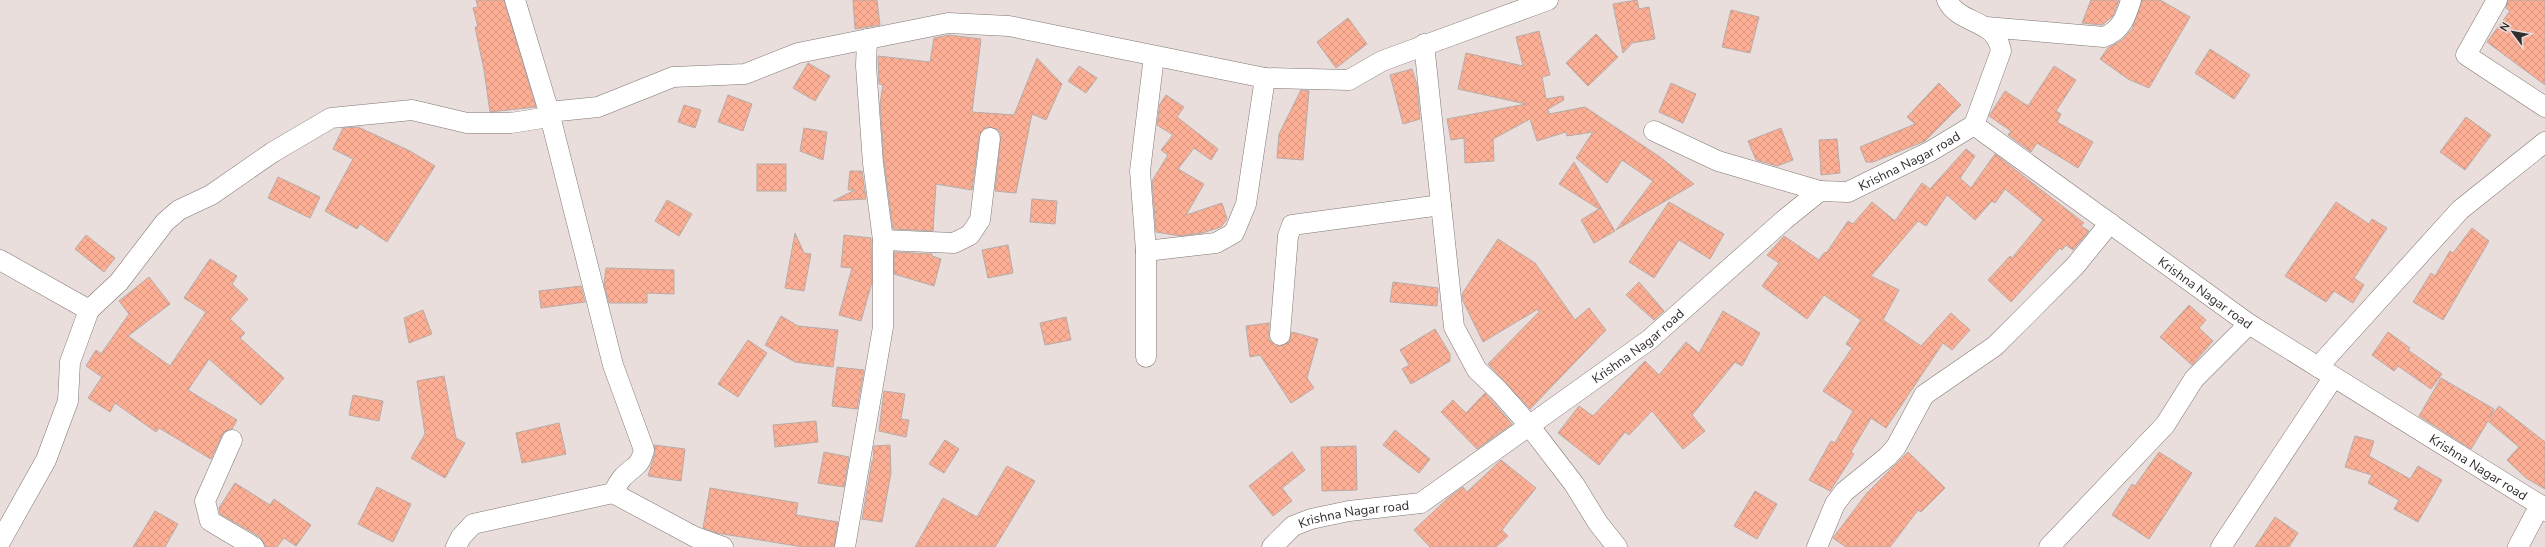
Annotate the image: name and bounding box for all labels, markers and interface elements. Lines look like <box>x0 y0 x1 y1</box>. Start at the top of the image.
north arrow <box>2493 12 2533 52</box>
text: N <box>2496 19 2513 34</box>
street label: Krishna Nagar road <box>1856 127 1964 195</box>
street label: Krishna Nagar road <box>2154 253 2256 334</box>
street label: Krishna Nagar road <box>1588 305 1688 388</box>
street label: Krishna Nagar road <box>2426 430 2530 505</box>
street label: Krishna Nagar road <box>1296 496 1410 533</box>

